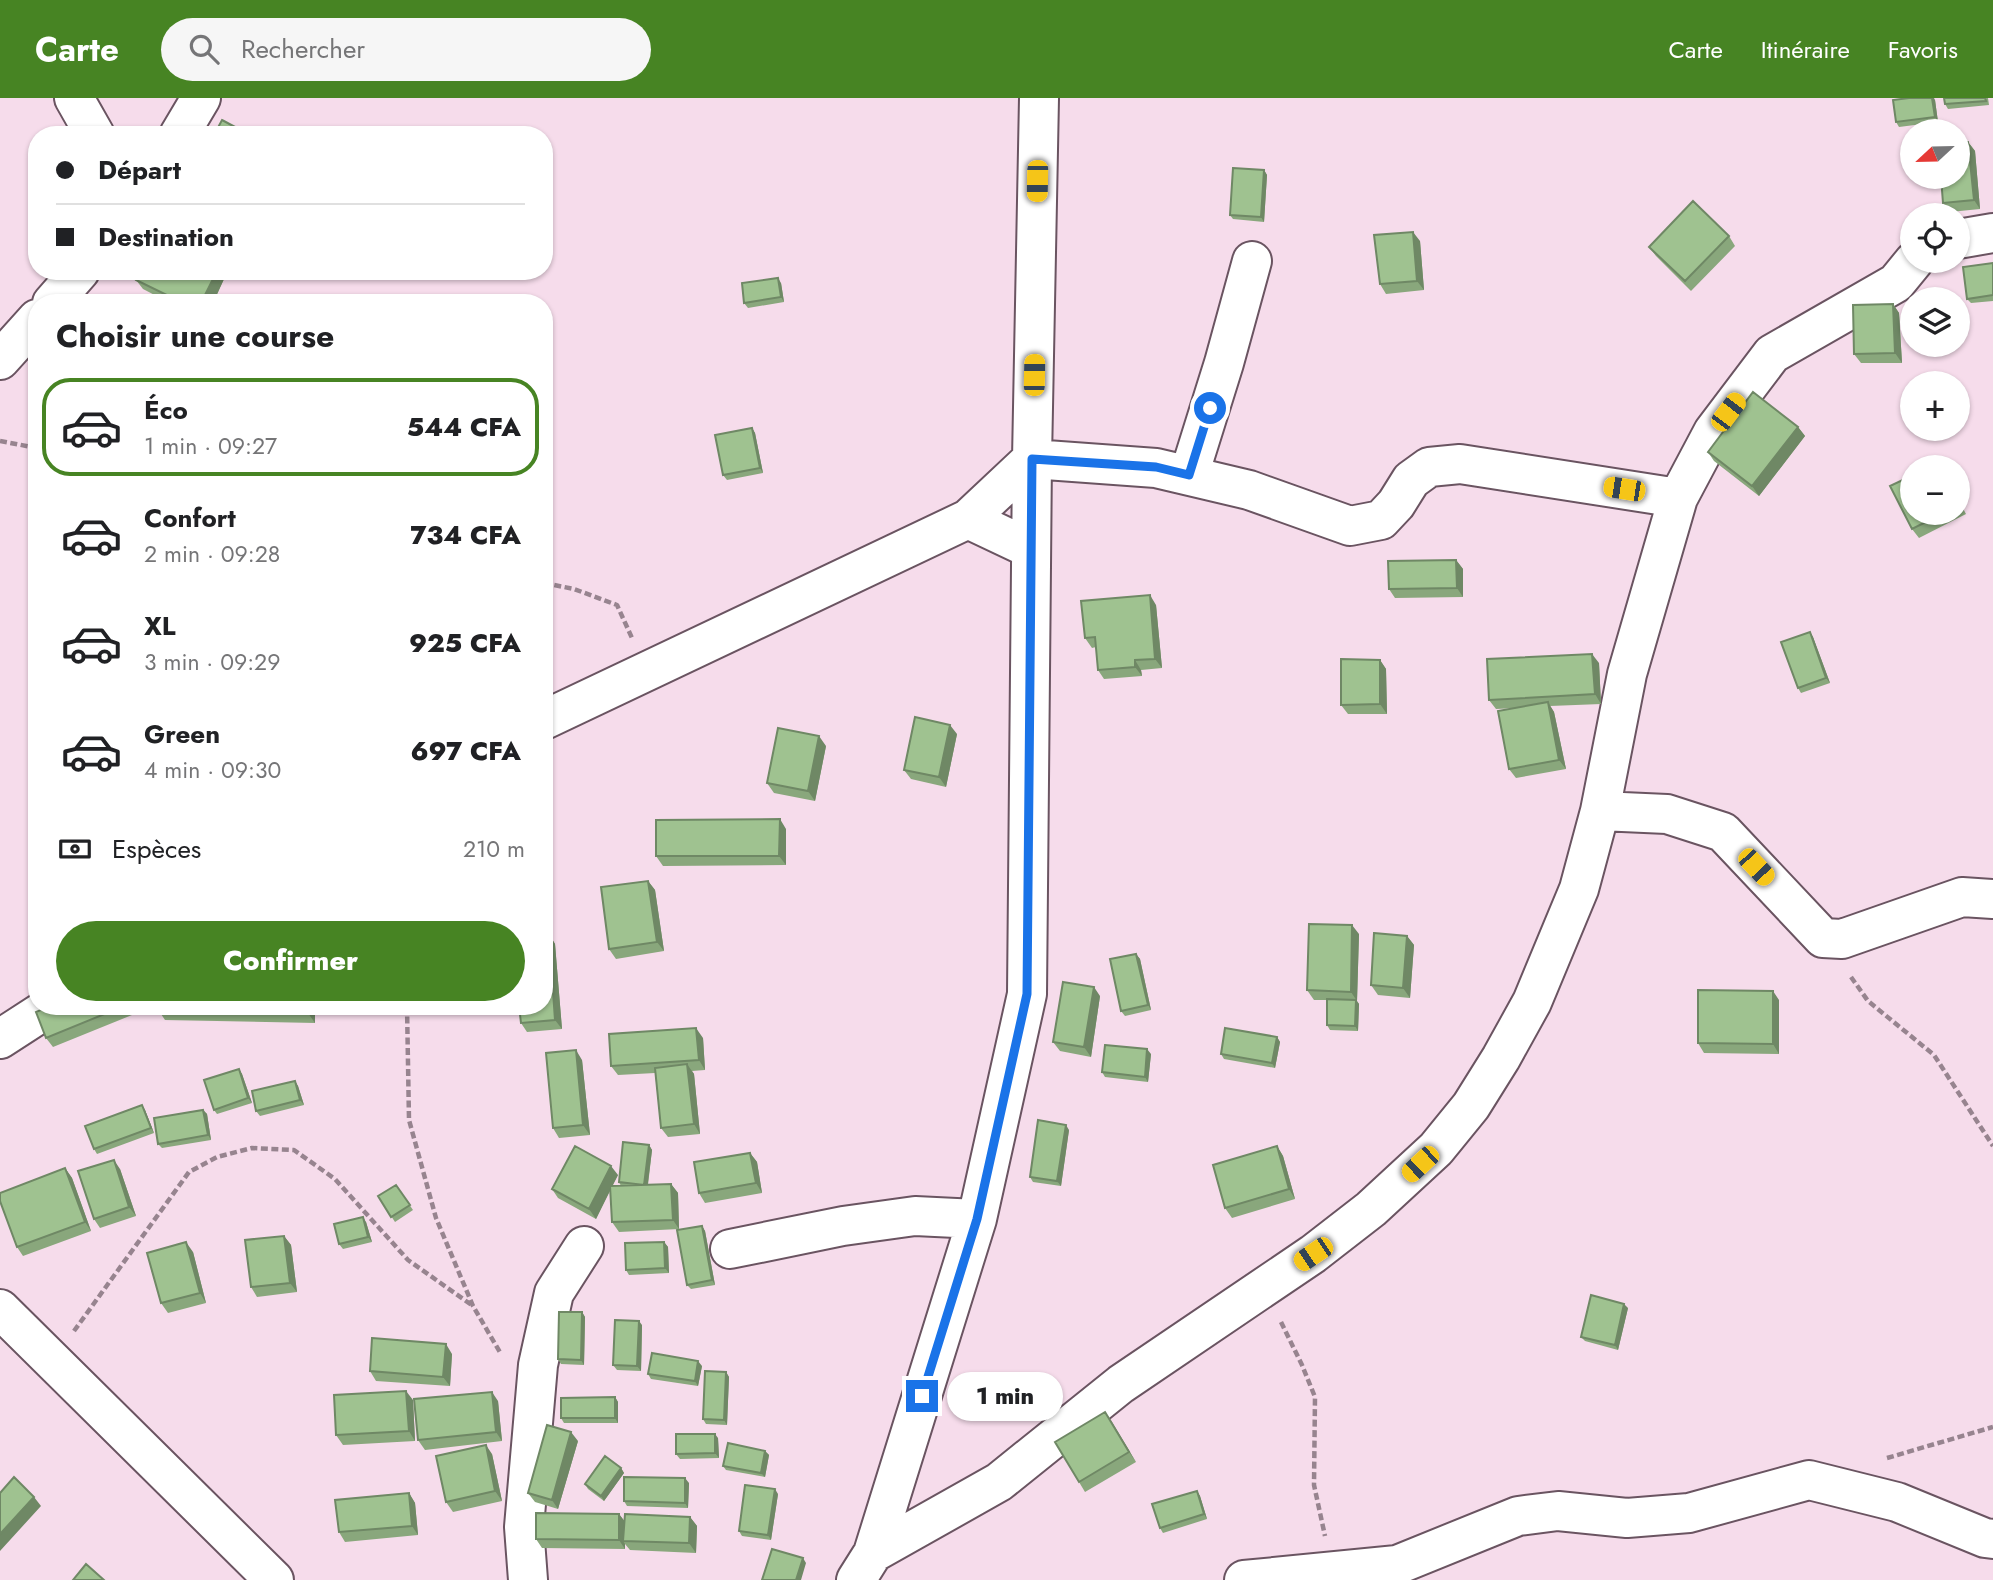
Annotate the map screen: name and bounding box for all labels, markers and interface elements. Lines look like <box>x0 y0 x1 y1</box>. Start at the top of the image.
search box <box>161 18 651 81</box>
text: Carte <box>35 26 119 73</box>
icon: search <box>185 30 223 68</box>
text: Rechercher <box>241 30 365 68</box>
text: Carte <box>1668 32 1723 67</box>
text: Itinéraire <box>1761 32 1850 67</box>
text: Favoris <box>1888 32 1958 67</box>
north arrow <box>1900 119 1970 189</box>
map controls <box>1900 119 1970 525</box>
text: Départ <box>98 151 181 189</box>
car <box>1027 160 1048 202</box>
button: locate <box>1900 203 1970 273</box>
text: Destination <box>98 218 234 256</box>
button: layers <box>1900 287 1970 357</box>
text: Choisir une course <box>56 313 334 359</box>
car <box>1024 354 1045 396</box>
button: + <box>1900 371 1970 441</box>
car <box>1707 389 1750 435</box>
text: Éco <box>144 391 188 429</box>
route start <box>1194 392 1226 424</box>
icon: car <box>60 396 123 459</box>
text: 544 CFA <box>407 408 521 446</box>
text: 1 min · 09:27 <box>144 429 277 463</box>
button: − <box>1900 455 1970 525</box>
car <box>1602 475 1647 503</box>
text: Confort <box>144 499 236 537</box>
icon: car <box>60 504 123 567</box>
text: 734 CFA <box>410 516 521 554</box>
text: 2 min · 09:28 <box>144 537 280 571</box>
text: XL <box>144 607 176 645</box>
icon: car <box>60 612 123 675</box>
text: 925 CFA <box>409 624 521 662</box>
text: 3 min · 09:29 <box>144 645 280 679</box>
text: Green <box>144 715 220 753</box>
icon: car <box>60 720 123 783</box>
text: 697 CFA <box>410 732 521 770</box>
text: 4 min · 09:30 <box>144 753 281 787</box>
icon: cash <box>56 830 94 868</box>
text: Espèces <box>112 830 201 868</box>
text: 210 m <box>463 832 525 866</box>
car <box>1734 844 1779 890</box>
button: Confirmer <box>56 921 525 1001</box>
car <box>1398 1142 1443 1186</box>
car <box>1290 1234 1337 1274</box>
callout: 1 min <box>946 1372 1062 1420</box>
text: 1 min <box>976 1379 1034 1413</box>
route end <box>906 1380 938 1412</box>

